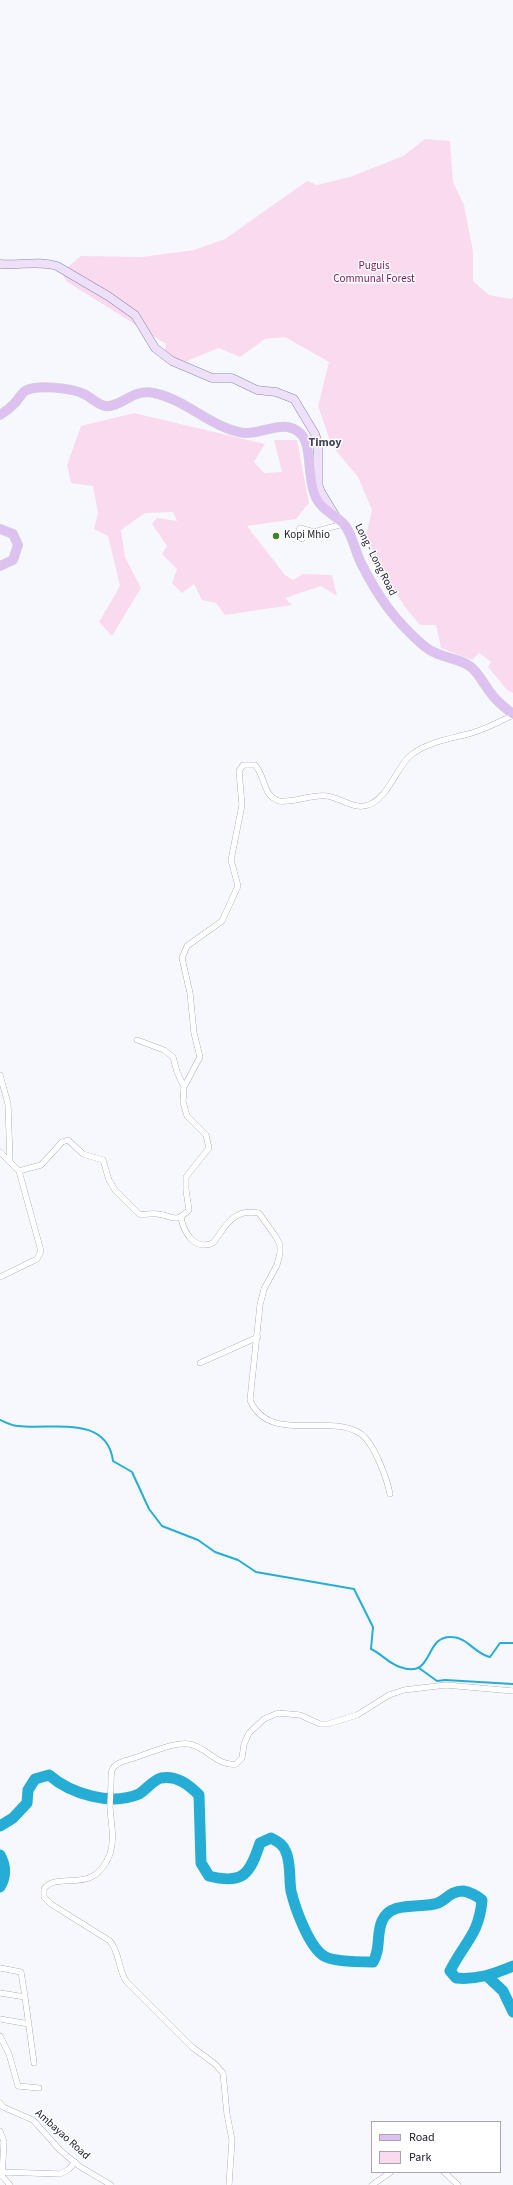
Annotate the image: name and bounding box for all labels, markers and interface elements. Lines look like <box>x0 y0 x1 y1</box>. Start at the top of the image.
park label: Puguis Communal Forest <box>333 260 415 286</box>
district label: Timoy <box>308 436 342 450</box>
street label: Long - Long Road <box>351 522 399 598</box>
place label: Kopi Mhio <box>284 529 330 543</box>
marker: Kopi Mhio <box>271 531 281 541</box>
street label: Ambayao Road <box>32 2107 92 2163</box>
legend <box>371 2121 501 2173</box>
text: Road <box>409 2129 435 2146</box>
text: Park <box>409 2149 431 2166</box>

